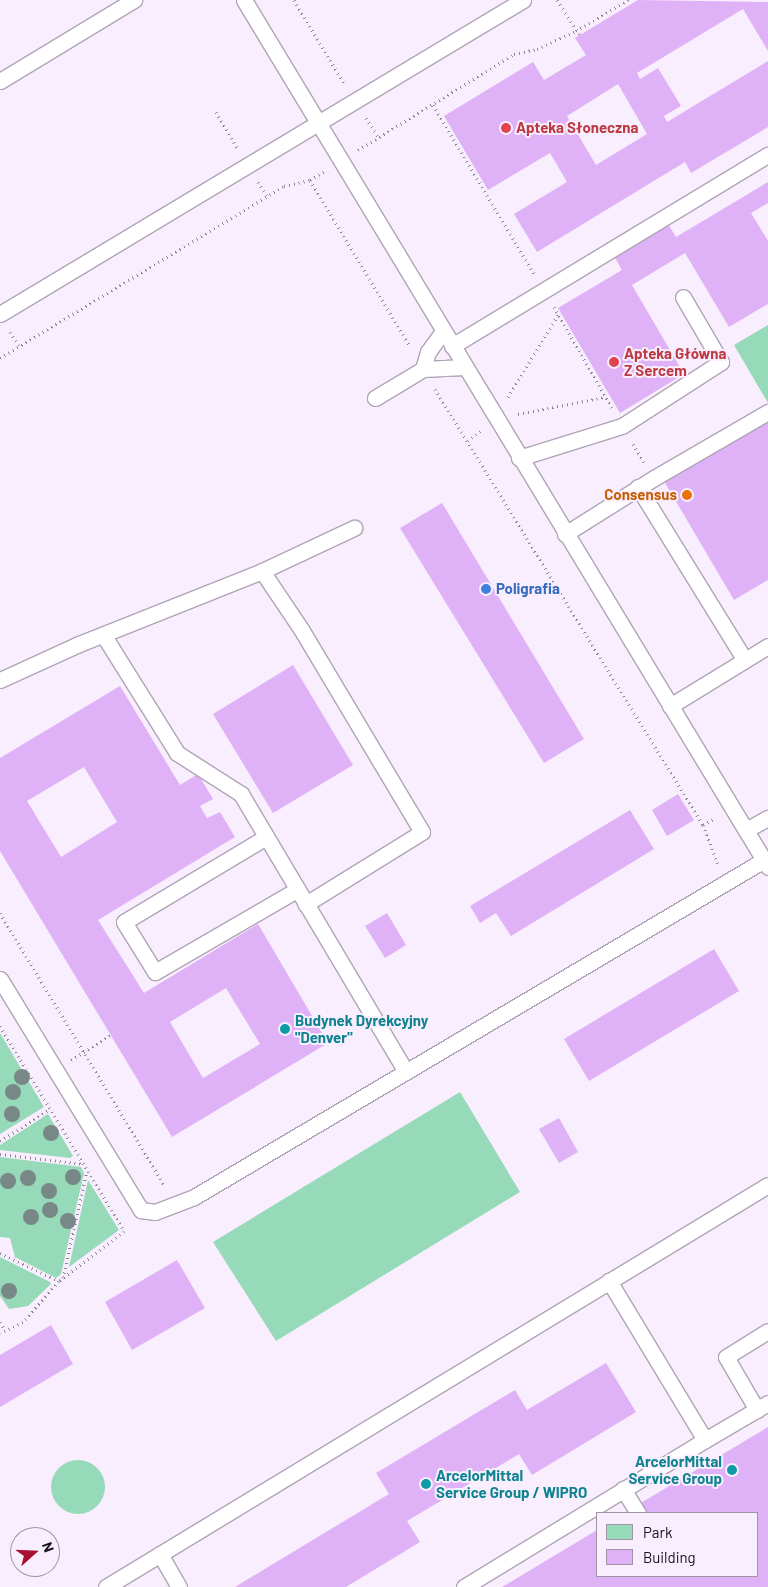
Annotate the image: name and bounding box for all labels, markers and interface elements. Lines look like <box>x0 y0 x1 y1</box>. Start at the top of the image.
place label: Apteka Słoneczna <box>516 119 638 137</box>
marker: Apteka Słoneczna <box>500 122 512 134</box>
place label: Apteka Główna Z Sercem <box>624 344 726 379</box>
marker: Apteka Główna Z Sercem <box>608 356 620 368</box>
place label: Consensus <box>604 486 677 504</box>
marker: Consensus <box>681 489 693 501</box>
place label: Poligrafia <box>496 580 560 598</box>
marker: Poligrafia <box>480 583 492 595</box>
place label: Budynek Dyrekcyjny "Denver" <box>295 1011 428 1046</box>
marker: Budynek Dyrekcyjny "Denver" <box>279 1023 291 1035</box>
place label: ArcelorMittal Service Group <box>628 1452 722 1487</box>
marker: ArcelorMittal Service Group <box>726 1464 738 1476</box>
place label: ArcelorMittal Service Group / WIPRO <box>436 1466 587 1501</box>
marker: ArcelorMittal Service Group / WIPRO <box>420 1478 432 1490</box>
legend <box>596 1512 758 1577</box>
text: Park <box>643 1523 672 1541</box>
north arrow <box>10 1527 60 1577</box>
text: N <box>39 1540 58 1554</box>
text: Building <box>643 1548 696 1566</box>

